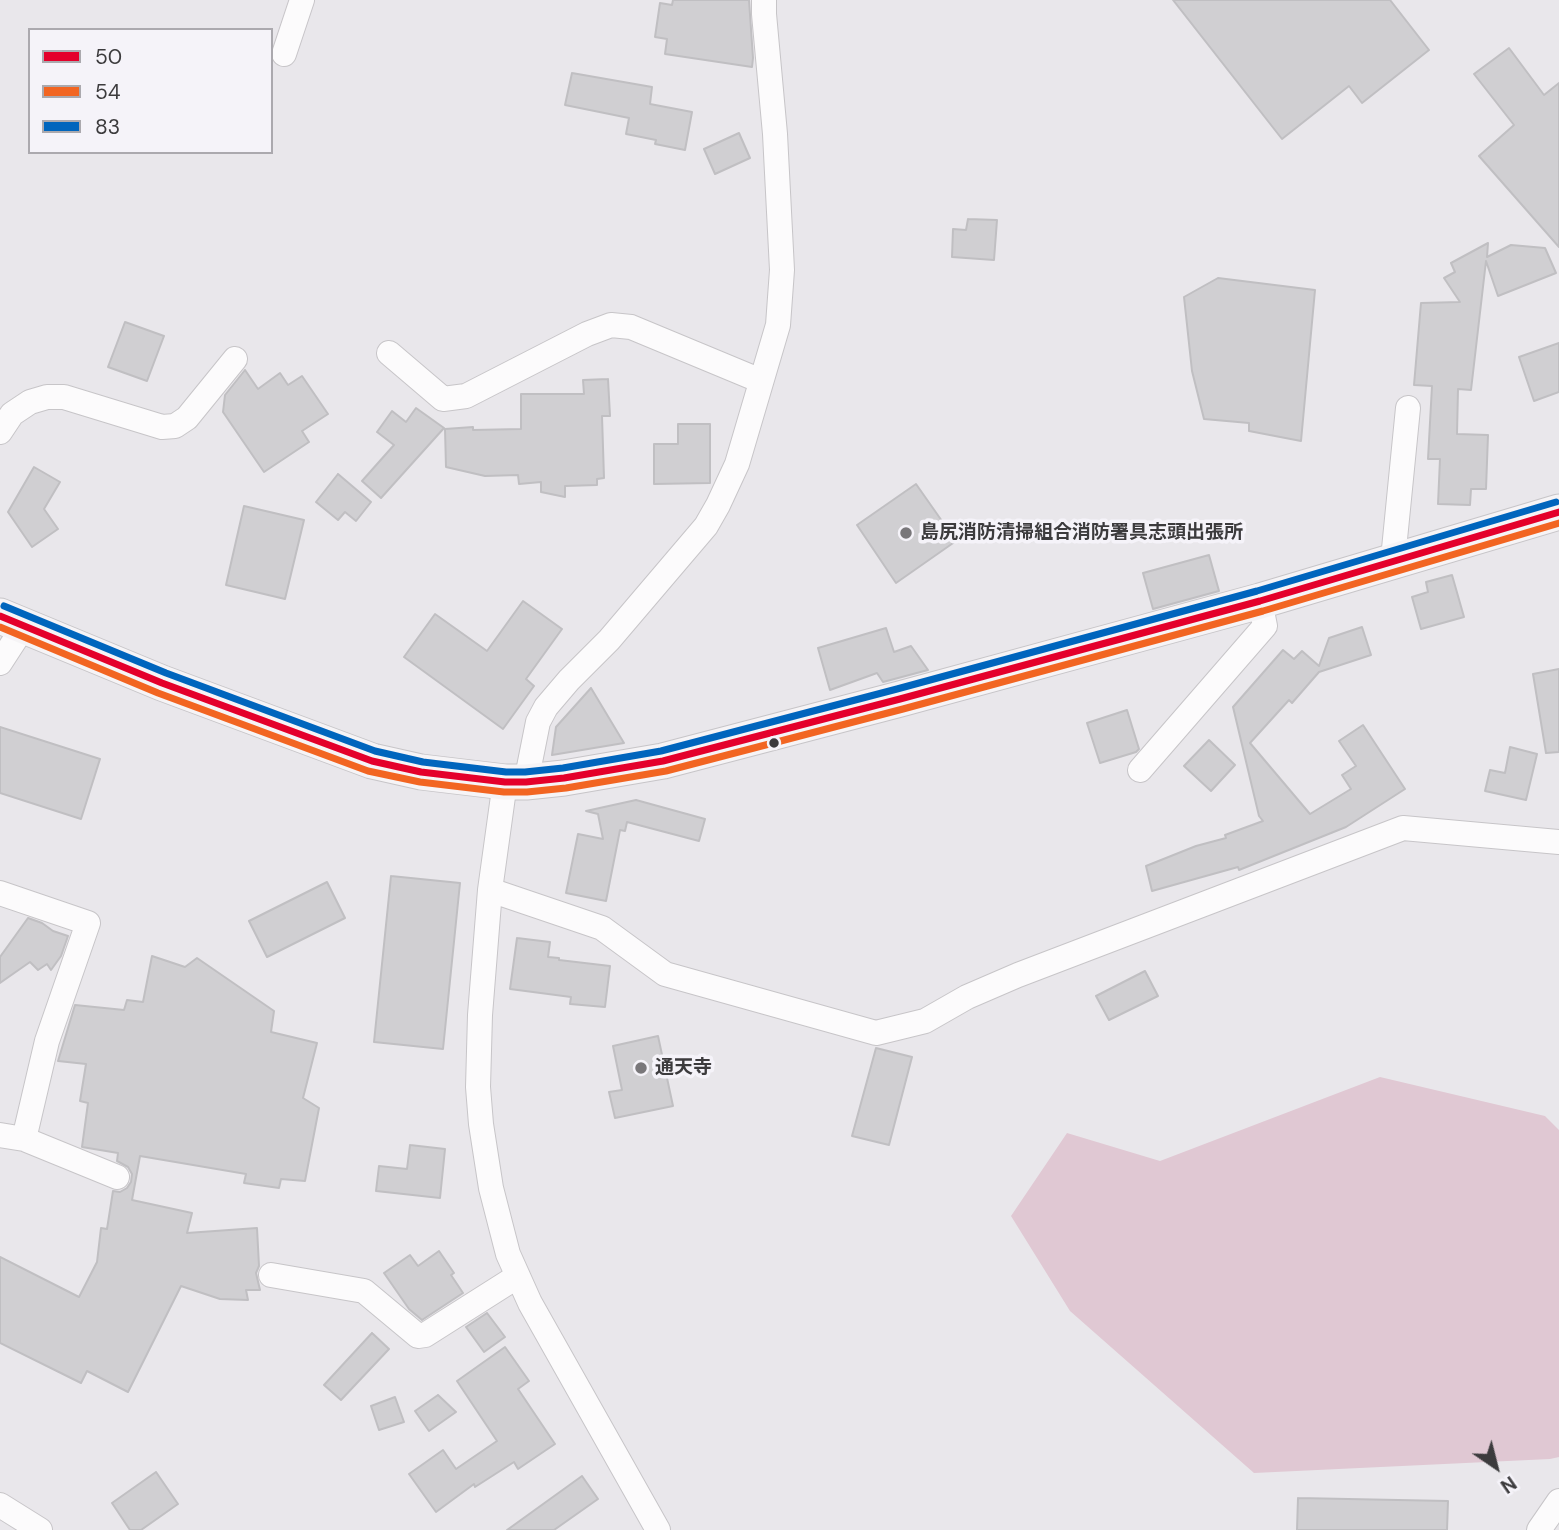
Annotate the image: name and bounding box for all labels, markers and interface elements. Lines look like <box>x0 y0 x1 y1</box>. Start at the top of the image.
legend <box>28 28 273 154</box>
text: 50 <box>95 43 122 71</box>
text: 54 <box>95 78 121 106</box>
text: 83 <box>95 113 120 141</box>
place label: 島尻消防清掃組合消防署具志頭出張所 <box>920 522 1243 544</box>
marker: 島尻消防清掃組合消防署具志頭出張所 <box>898 525 914 541</box>
unlabelled marker <box>767 736 781 750</box>
place label: 通天寺 <box>655 1057 712 1079</box>
marker: 通天寺 <box>633 1060 649 1076</box>
north arrow <box>1461 1432 1531 1502</box>
text: N <box>1495 1470 1521 1499</box>

